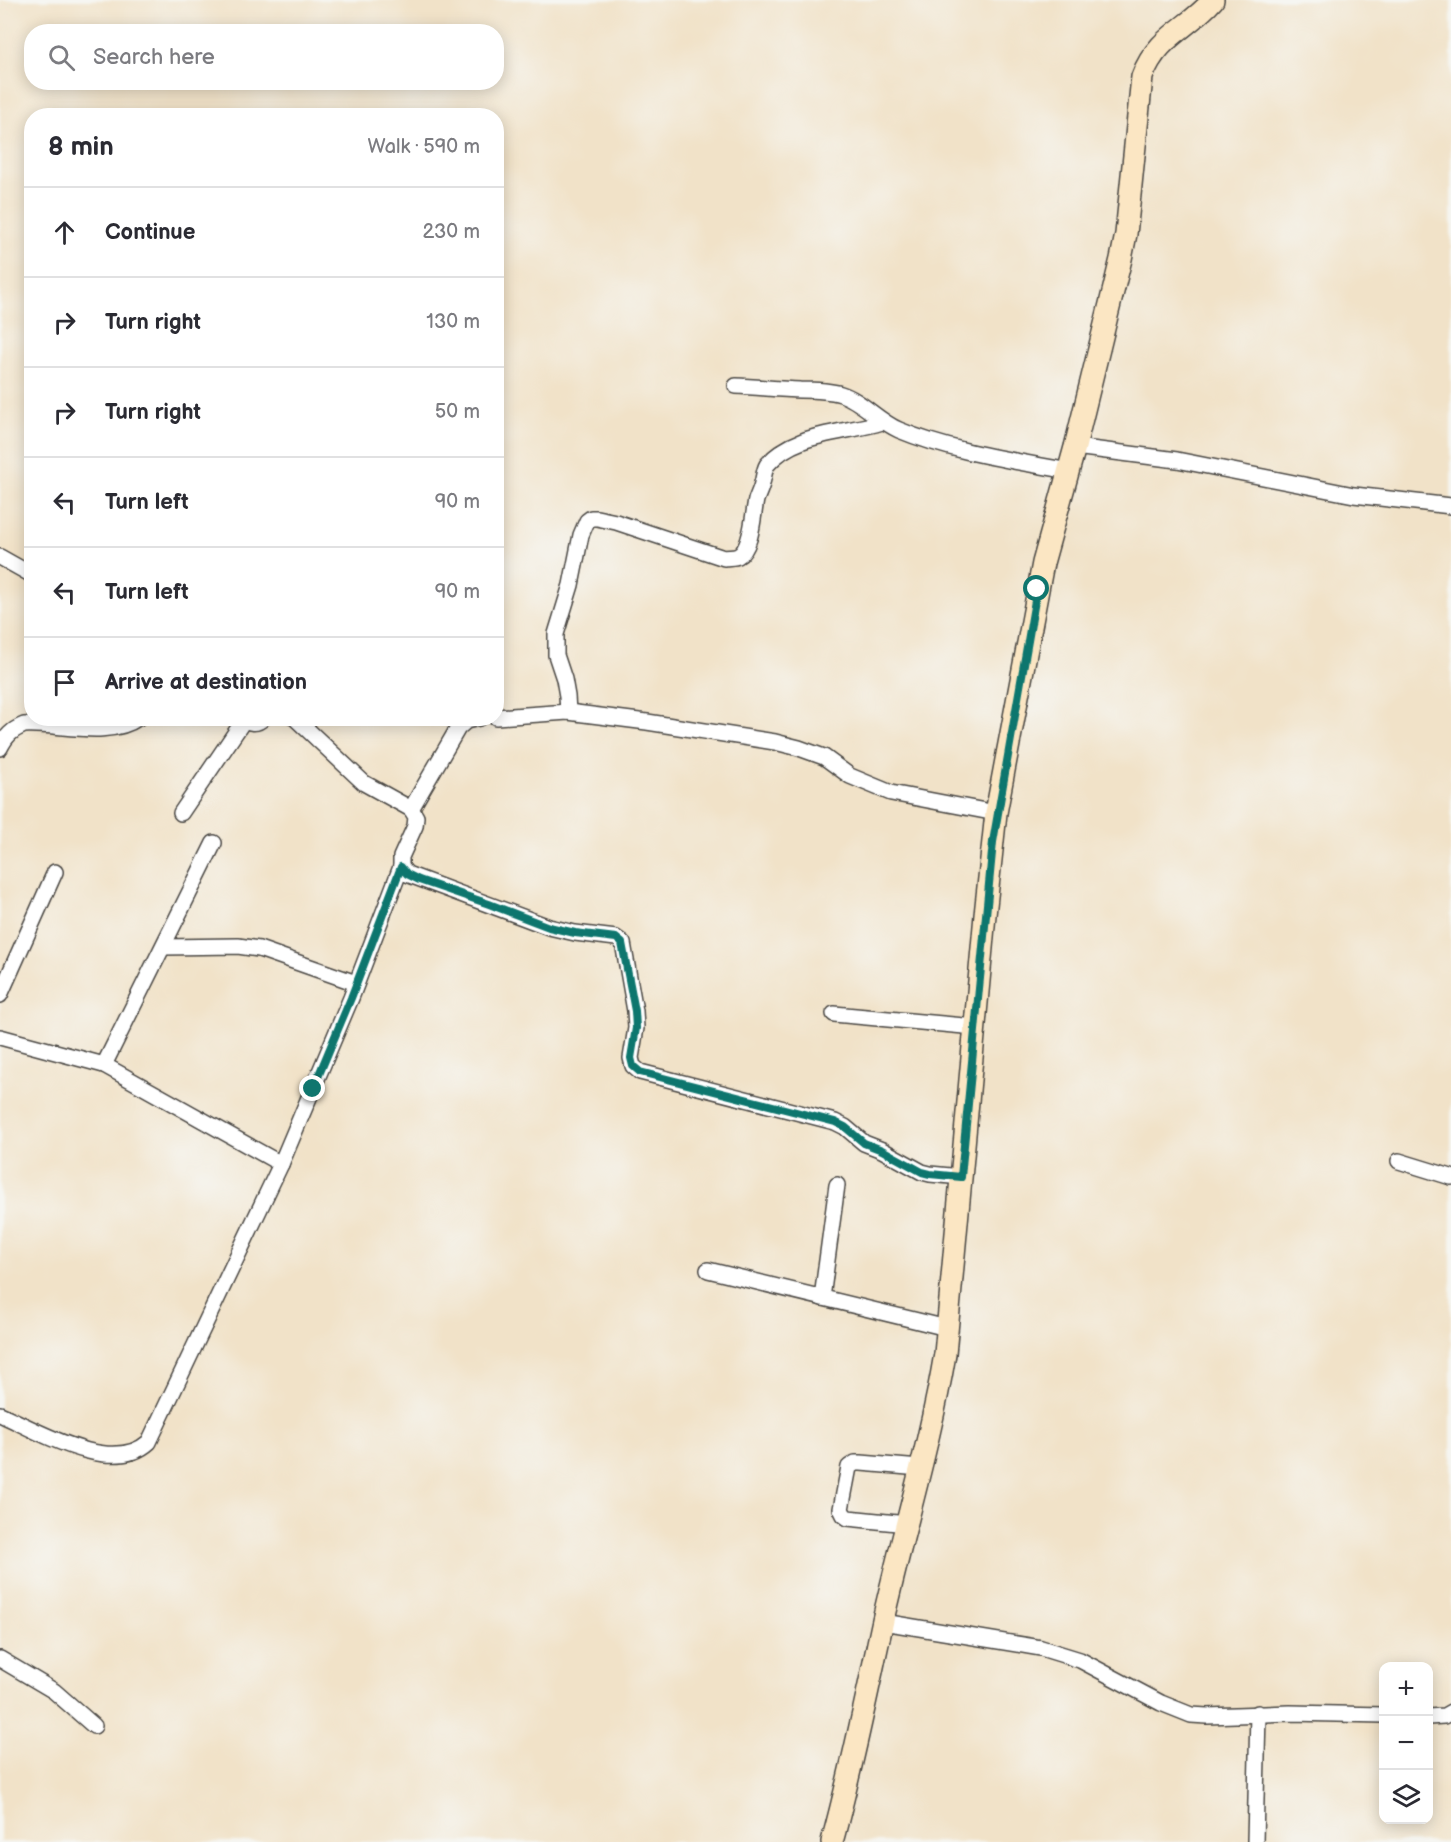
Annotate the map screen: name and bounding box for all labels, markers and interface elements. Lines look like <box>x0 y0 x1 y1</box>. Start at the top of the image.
search box <box>24 24 504 90</box>
icon: search <box>45 41 78 74</box>
text: Search here <box>93 44 215 71</box>
text: 8 min <box>48 132 114 163</box>
text: Walk · 590 m <box>368 135 480 159</box>
icon: ahead <box>48 216 81 249</box>
text: Continue <box>105 219 195 246</box>
text: 230 m <box>423 220 480 244</box>
icon: right <box>48 306 81 339</box>
text: Turn right <box>105 309 201 336</box>
text: 130 m <box>426 310 480 334</box>
icon: right <box>48 396 81 429</box>
text: Turn right <box>105 399 201 426</box>
text: 50 m <box>435 400 480 424</box>
icon: left <box>48 486 81 519</box>
text: Turn left <box>105 489 189 516</box>
text: 90 m <box>435 490 480 514</box>
route start <box>1023 575 1049 601</box>
icon: left <box>48 576 81 609</box>
text: Turn left <box>105 579 189 606</box>
text: 90 m <box>435 580 480 604</box>
icon: arrive <box>48 666 81 699</box>
text: Arrive at destination <box>105 669 307 696</box>
route end <box>299 1075 325 1101</box>
map controls <box>1379 1662 1433 1824</box>
button: + <box>1379 1662 1433 1716</box>
button: − <box>1379 1716 1433 1770</box>
button: layers <box>1379 1770 1433 1824</box>

